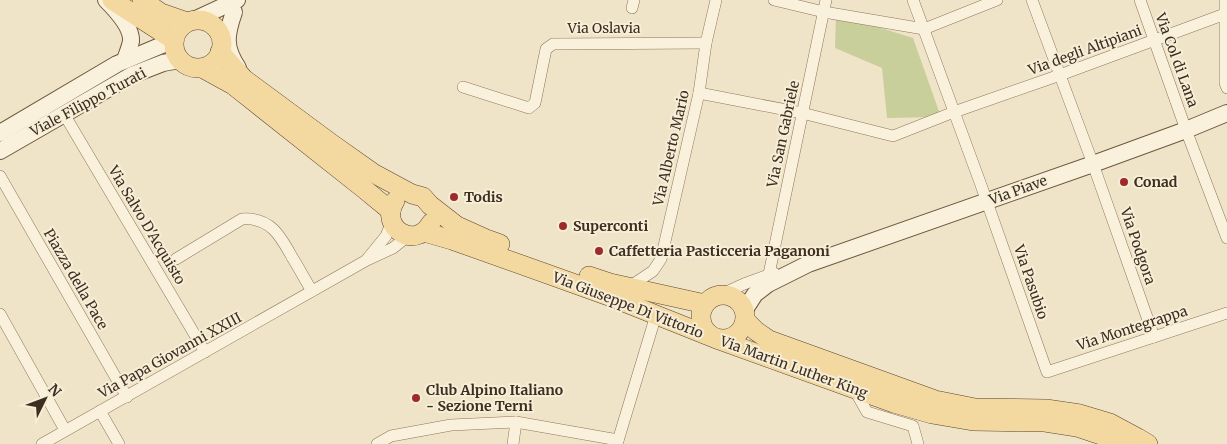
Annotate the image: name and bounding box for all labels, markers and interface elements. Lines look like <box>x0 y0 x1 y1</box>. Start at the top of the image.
street label: Via Col di Lana <box>1151 9 1203 110</box>
street label: Via Oslavia <box>566 19 641 37</box>
street label: Via degli Altipiani <box>1025 21 1145 79</box>
street label: Viale Filippo Turati <box>26 64 150 141</box>
street label: Via San Gabriele <box>763 79 803 190</box>
street label: Via Alberto Mario <box>649 88 693 209</box>
street label: Via Salvo D'Acquisto <box>104 162 190 288</box>
street label: Via Piave <box>986 171 1050 209</box>
place label: Conad <box>1134 173 1178 191</box>
marker: Conad <box>1118 176 1130 188</box>
place label: Todis <box>464 188 503 206</box>
marker: Todis <box>448 191 460 203</box>
street label: Via Podgora <box>1116 204 1160 287</box>
place label: Superconti <box>573 217 649 235</box>
marker: Superconti <box>557 220 569 232</box>
street label: Piazza della Pace <box>40 225 112 333</box>
place label: Caffetteria Pasticceria Paganoni <box>609 242 830 260</box>
street label: Via Pasubio <box>1010 242 1052 321</box>
marker: Caffetteria Pasticceria Paganoni <box>593 245 605 257</box>
street label: Via Giuseppe Di Vittorio <box>549 268 706 342</box>
street label: Via Montegrappa <box>1074 302 1190 355</box>
street label: Via Papa Giovanni XXIII <box>94 308 245 402</box>
street label: Via Martin Luther King <box>717 332 871 402</box>
north arrow <box>20 374 70 424</box>
text: N <box>44 380 65 400</box>
place label: Club Alpino Italiano - Sezione Terni <box>426 381 563 415</box>
marker: Club Alpino Italiano - Sezione Terni <box>410 392 422 404</box>

